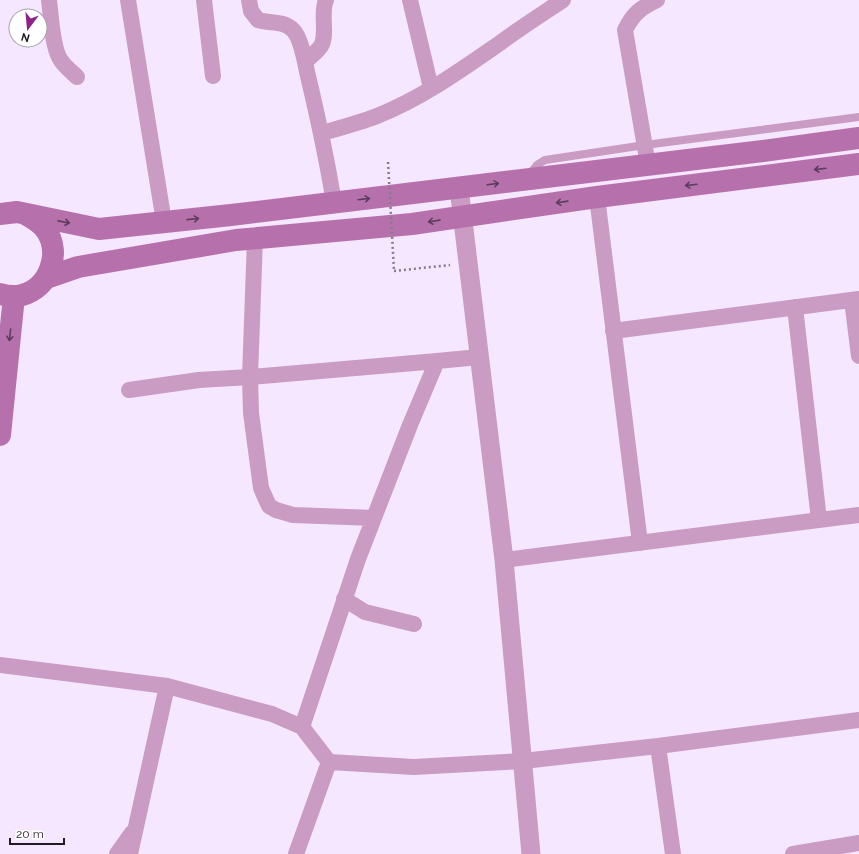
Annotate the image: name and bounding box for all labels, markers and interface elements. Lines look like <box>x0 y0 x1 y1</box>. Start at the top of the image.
north arrow <box>8 8 48 48</box>
text: N <box>20 30 31 45</box>
one-way arrow <box>814 165 827 173</box>
one-way arrow <box>486 180 499 188</box>
one-way arrow <box>685 181 698 189</box>
one-way arrow <box>357 195 370 203</box>
one-way arrow <box>556 198 569 206</box>
one-way arrow <box>186 215 199 223</box>
one-way arrow <box>428 217 441 225</box>
one-way arrow <box>57 218 70 226</box>
one-way arrow <box>7 328 14 341</box>
scale bar <box>10 820 64 846</box>
text: 20 m <box>16 827 44 841</box>

